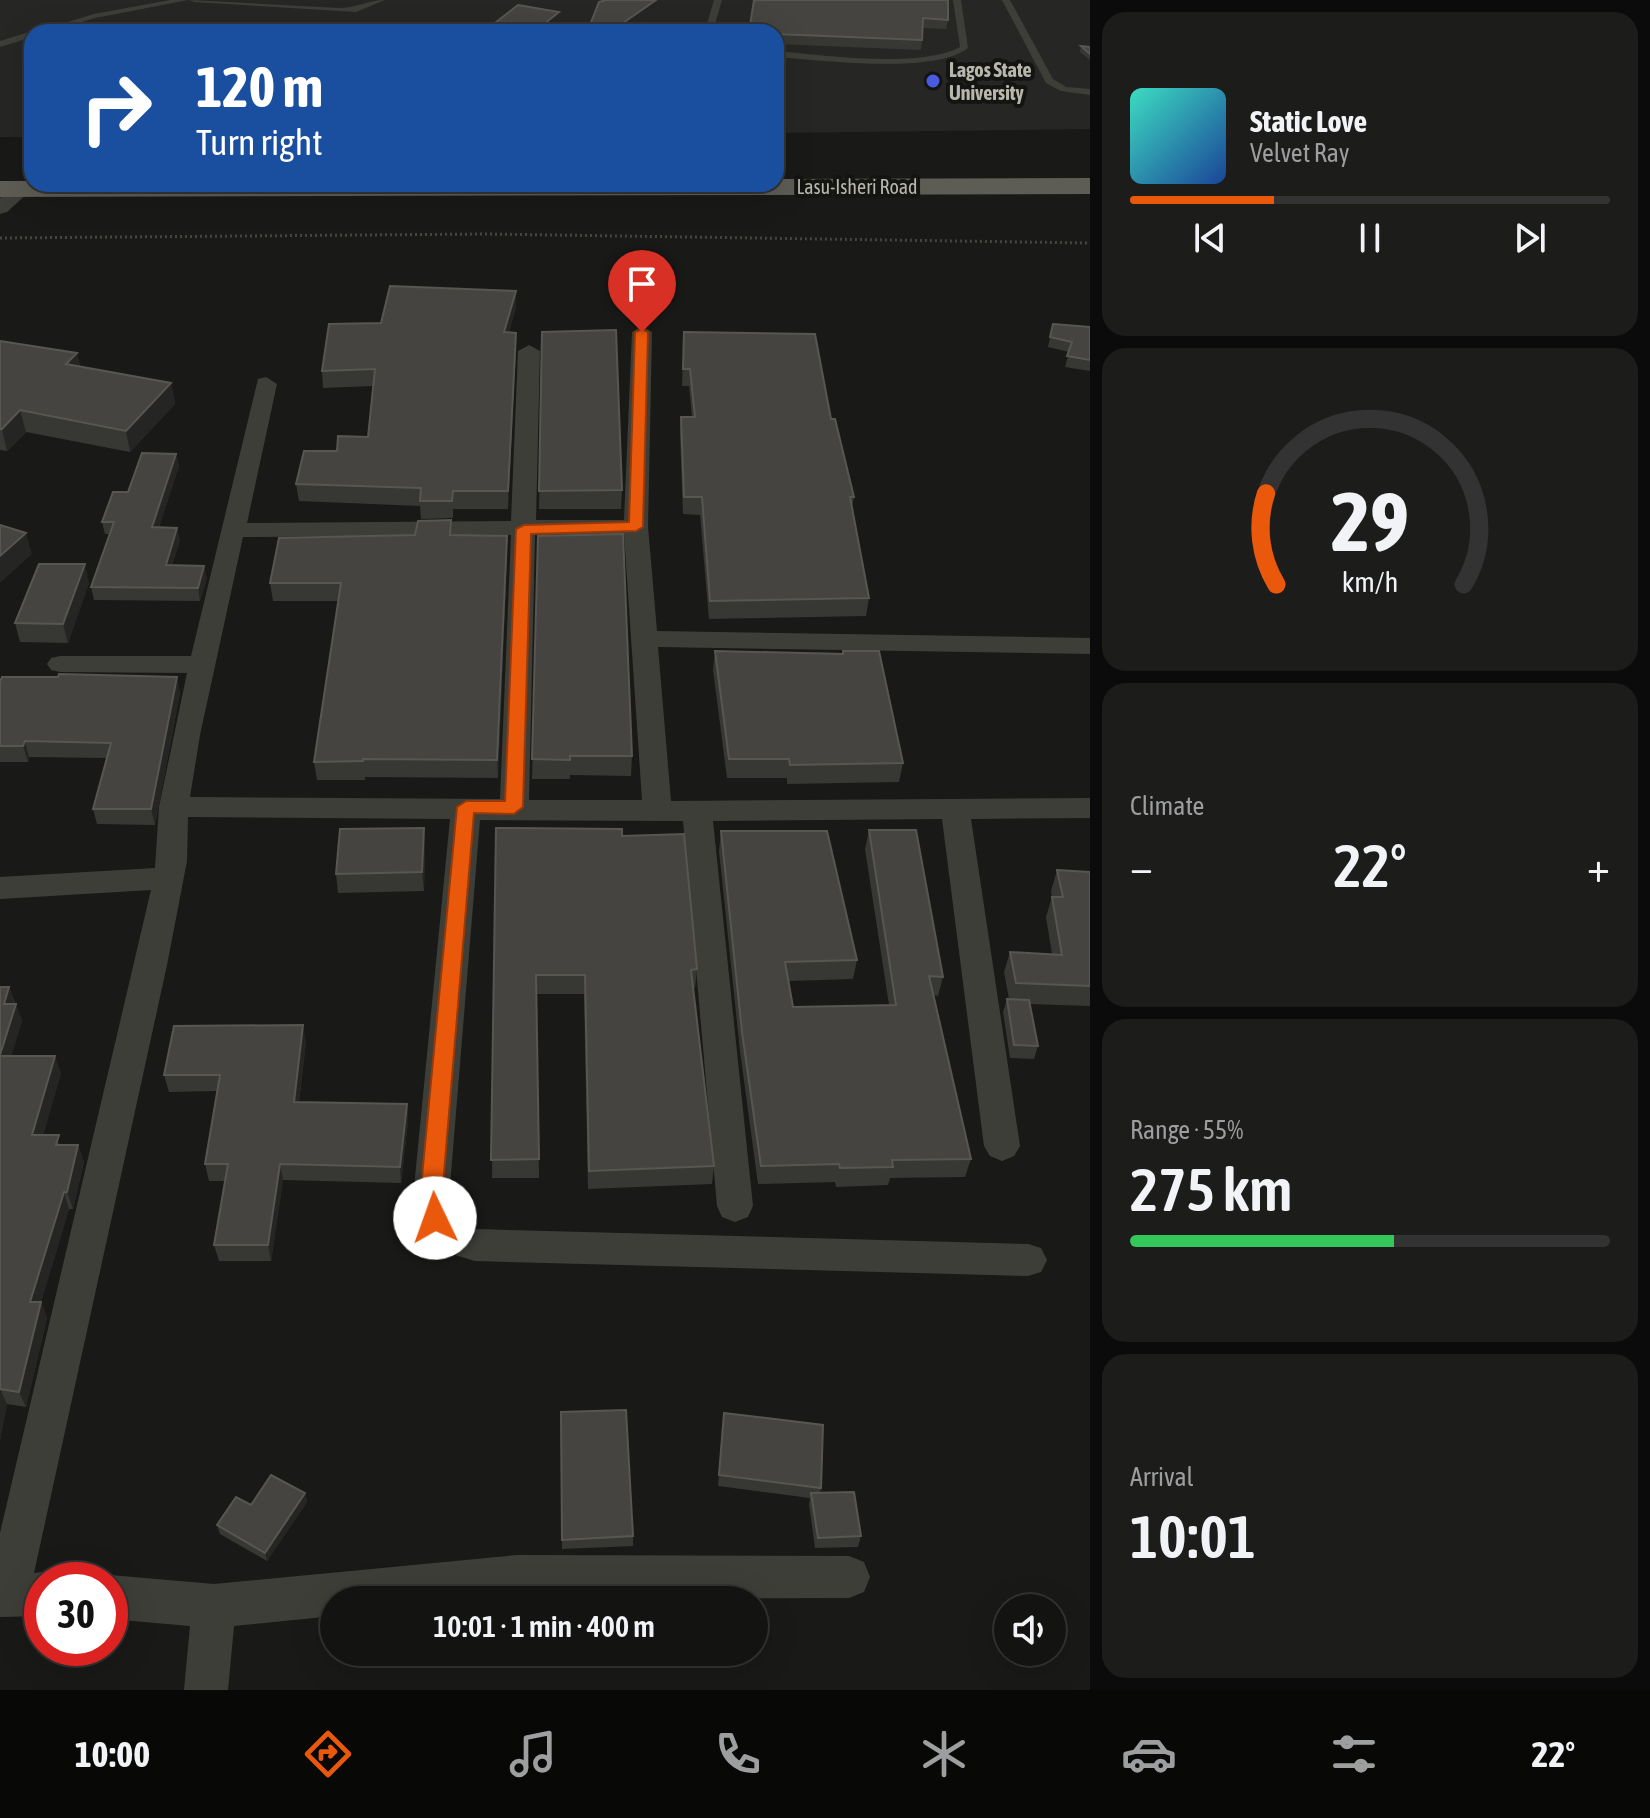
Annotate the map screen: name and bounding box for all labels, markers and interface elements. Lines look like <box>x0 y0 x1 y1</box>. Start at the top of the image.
text: 120 m <box>196 55 323 119</box>
icon: right <box>64 56 168 160</box>
place label: Lagos State University <box>949 58 1032 104</box>
marker: Lagos State University <box>924 72 942 90</box>
text: Static Love <box>1250 104 1367 138</box>
text: Turn right <box>196 121 323 163</box>
text: Velvet Ray <box>1250 138 1350 168</box>
street label: Lasu-Isheri Road <box>796 175 918 198</box>
icon: previous <box>1188 216 1232 260</box>
icon: pause <box>1348 216 1392 260</box>
icon: next <box>1508 216 1552 260</box>
pin <box>608 250 676 332</box>
icon: arrive <box>620 262 664 306</box>
text: 29 <box>1331 473 1409 569</box>
text: km/h <box>1342 566 1398 599</box>
text: Climate <box>1130 791 1204 821</box>
text: 22° <box>1334 831 1406 900</box>
text: − <box>1130 841 1153 891</box>
text: + <box>1587 841 1610 891</box>
text: Range · 55% <box>1130 1115 1243 1145</box>
text: 275 km <box>1130 1155 1292 1224</box>
position arrow <box>393 1176 477 1260</box>
text: Arrival <box>1130 1462 1194 1492</box>
text: 10:01 <box>1130 1502 1256 1571</box>
speed limit sign: 30 <box>24 1562 128 1666</box>
map controls <box>994 1594 1066 1666</box>
button: sound <box>994 1594 1066 1666</box>
text: 10:01 · 1 min · 400 m <box>433 1609 655 1643</box>
icon: directions <box>300 1726 356 1782</box>
icon: music <box>505 1726 561 1782</box>
icon: phone <box>710 1726 766 1782</box>
icon: climate <box>916 1726 972 1782</box>
icon: car <box>1121 1726 1177 1782</box>
icon: filters <box>1326 1726 1382 1782</box>
text: 10:00 <box>75 1733 150 1775</box>
text: 22° <box>1531 1733 1575 1775</box>

